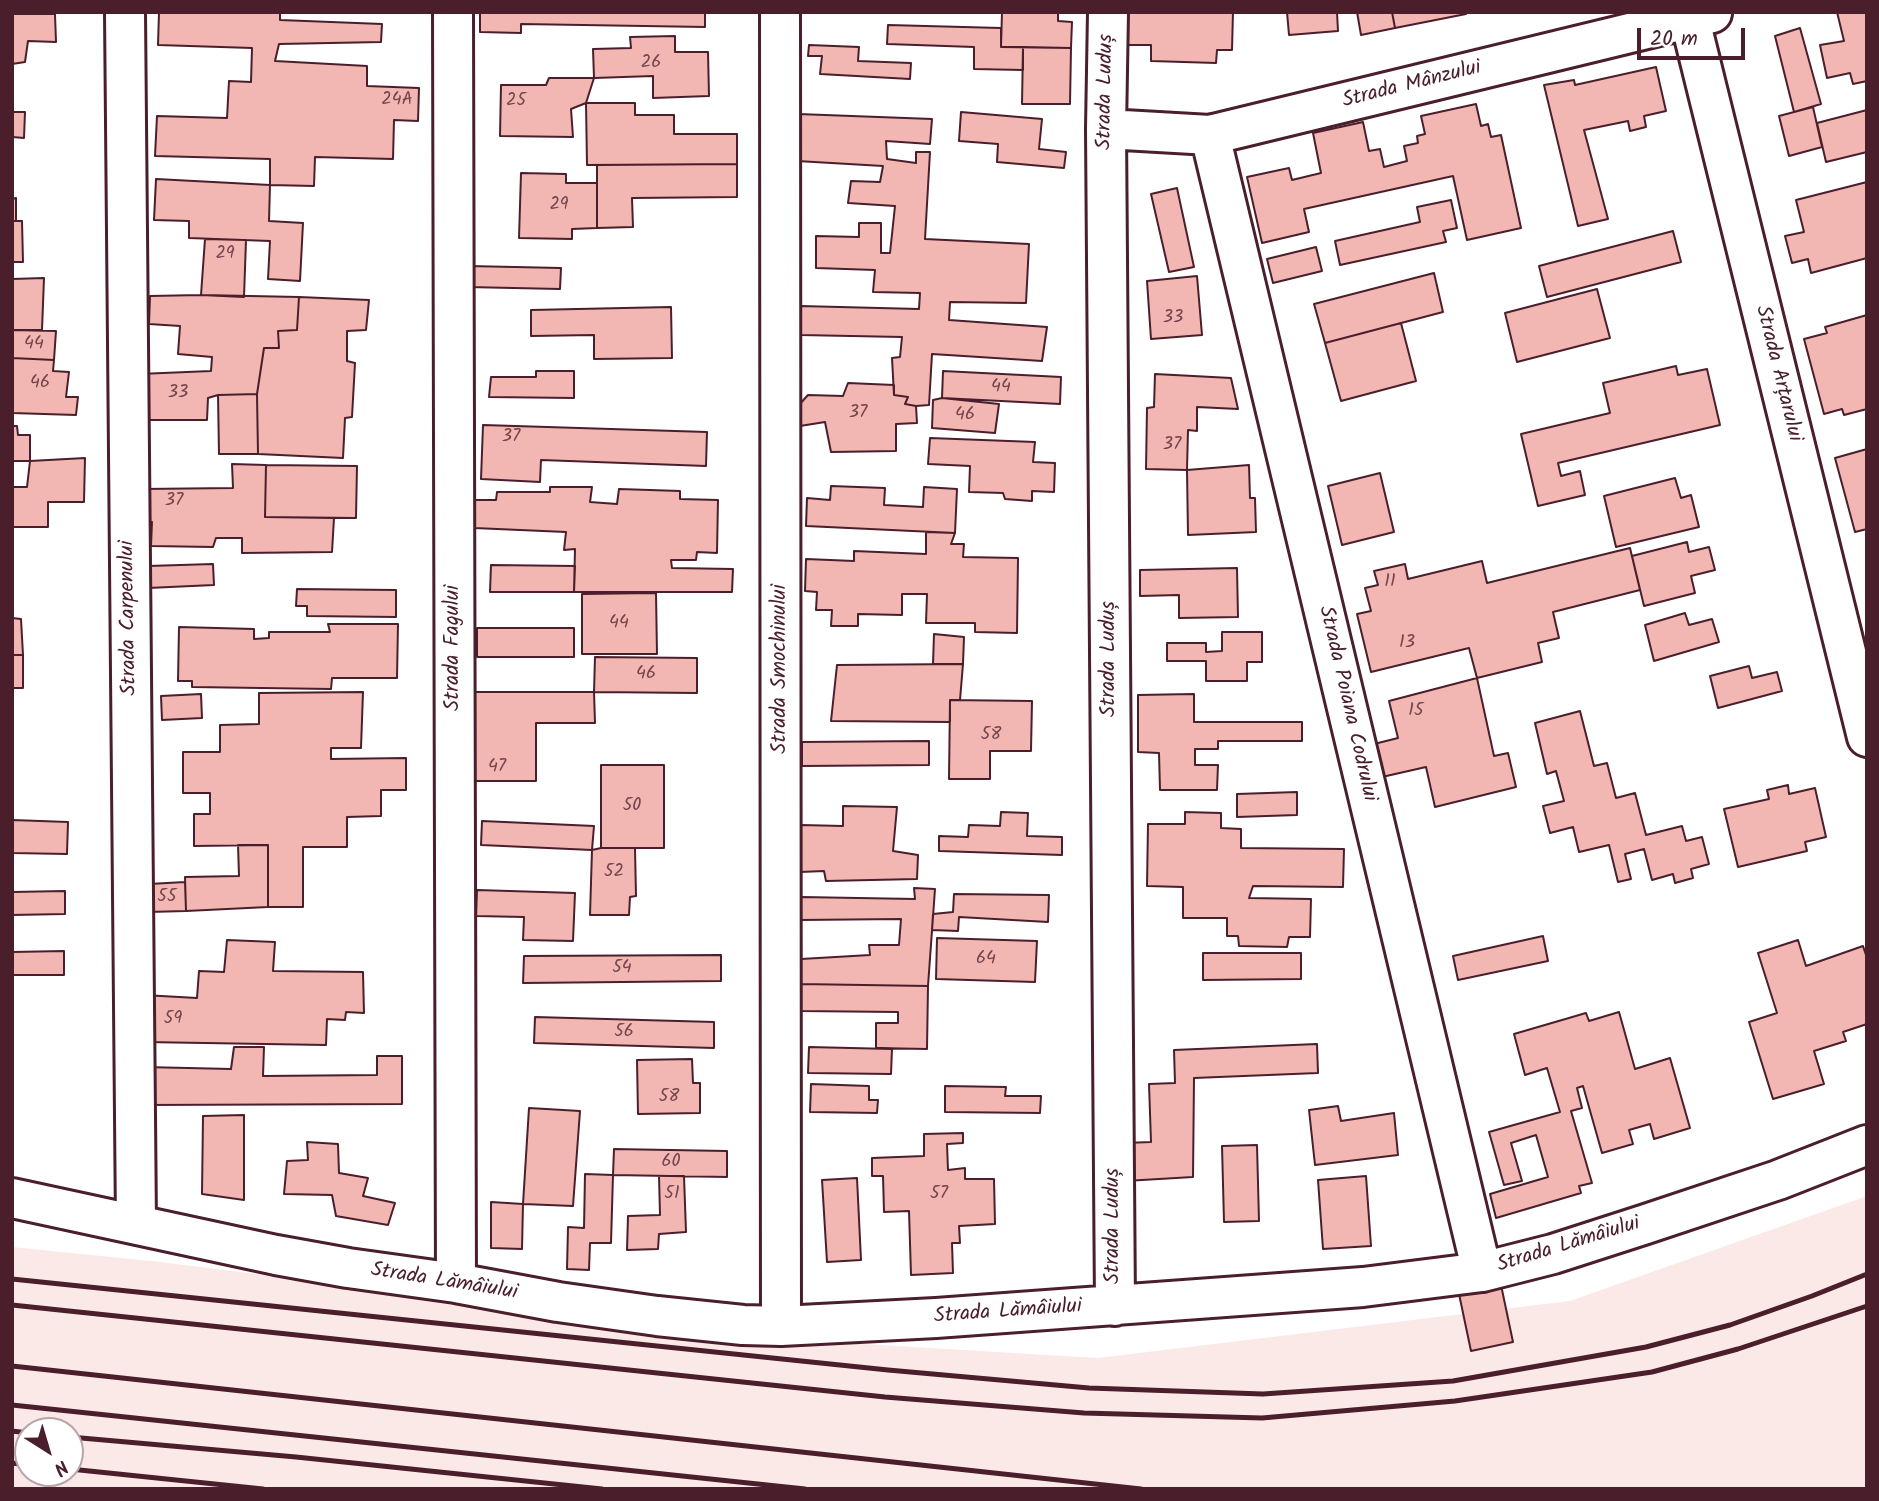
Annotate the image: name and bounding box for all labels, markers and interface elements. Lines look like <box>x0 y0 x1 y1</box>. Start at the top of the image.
scale bar <box>1641 14 1750 58</box>
text: 20 m <box>1650 23 1698 56</box>
street label: Strada Luduș <box>1093 34 1121 150</box>
house number: 26 <box>641 53 661 75</box>
street label: Strada Mânzului <box>1340 57 1484 115</box>
house number: 24A <box>381 90 413 112</box>
house number: 25 <box>506 91 526 113</box>
house number: 29 <box>549 195 569 217</box>
house number: 29 <box>215 244 235 266</box>
street label: Strada Arțarului <box>1748 303 1806 445</box>
house number: 33 <box>1163 308 1183 330</box>
house number: 44 <box>24 334 44 356</box>
house number: 46 <box>30 373 50 395</box>
house number: 44 <box>991 377 1011 399</box>
house number: 33 <box>168 383 188 405</box>
house number: 37 <box>849 403 867 425</box>
house number: 46 <box>955 405 975 427</box>
house number: 37 <box>502 427 520 449</box>
house number: 37 <box>1163 435 1181 457</box>
house number: 37 <box>165 491 183 513</box>
street label: Strada Carpenului <box>116 540 144 696</box>
house number: 11 <box>1384 572 1396 594</box>
street label: Strada Smochinului <box>768 584 794 754</box>
street label: Strada Fagului <box>441 585 467 711</box>
street label: Strada Luduș <box>1097 601 1123 717</box>
street label: Strada Poiana Codrului <box>1311 604 1381 804</box>
house number: 44 <box>609 613 629 635</box>
house number: 13 <box>1399 633 1415 655</box>
house number: 46 <box>636 664 656 686</box>
house number: 15 <box>1408 701 1424 723</box>
house number: 58 <box>981 725 1001 747</box>
house number: 47 <box>488 757 506 779</box>
house number: 50 <box>623 796 641 818</box>
house number: 52 <box>604 862 624 884</box>
house number: 55 <box>157 887 177 909</box>
house number: 64 <box>976 949 996 971</box>
house number: 54 <box>612 958 632 980</box>
house number: 59 <box>164 1009 182 1031</box>
house number: 56 <box>614 1022 634 1044</box>
house number: 58 <box>659 1087 679 1109</box>
house number: 60 <box>661 1152 681 1174</box>
street label: Strada Luduș <box>1101 1168 1127 1284</box>
house number: 51 <box>664 1184 680 1206</box>
house number: 57 <box>930 1184 948 1206</box>
street label: Strada Lămâiului <box>1494 1212 1644 1280</box>
street label: Strada Lămâiului <box>369 1259 519 1307</box>
street label: Strada Lămâiului <box>933 1295 1083 1331</box>
north arrow <box>14 1417 84 1487</box>
text: N <box>47 1452 74 1483</box>

